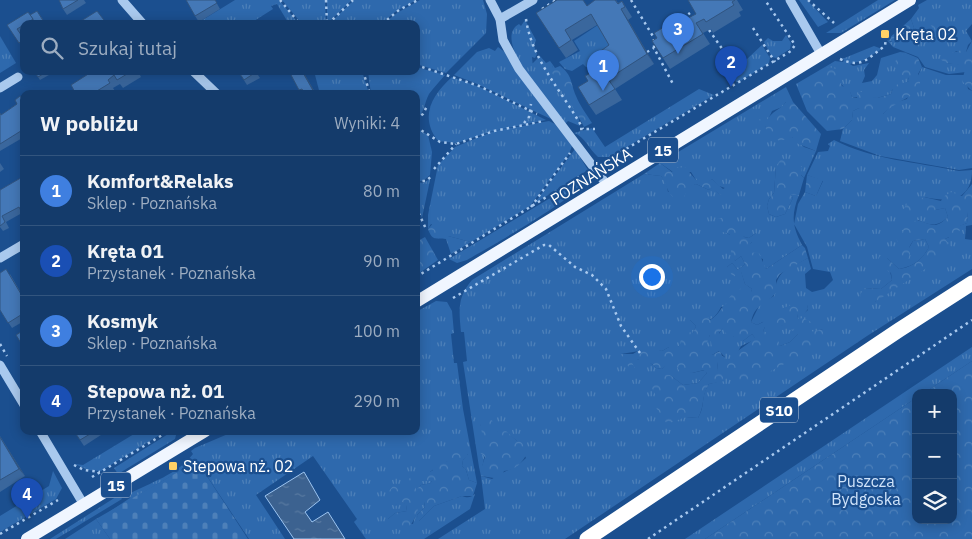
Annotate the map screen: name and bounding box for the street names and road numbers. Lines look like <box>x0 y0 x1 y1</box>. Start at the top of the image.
road number: 15 <box>648 138 678 162</box>
street label: POZNAŃSKA <box>546 142 636 209</box>
road number: S10 <box>760 398 798 422</box>
road number: 15 <box>101 472 131 498</box>

